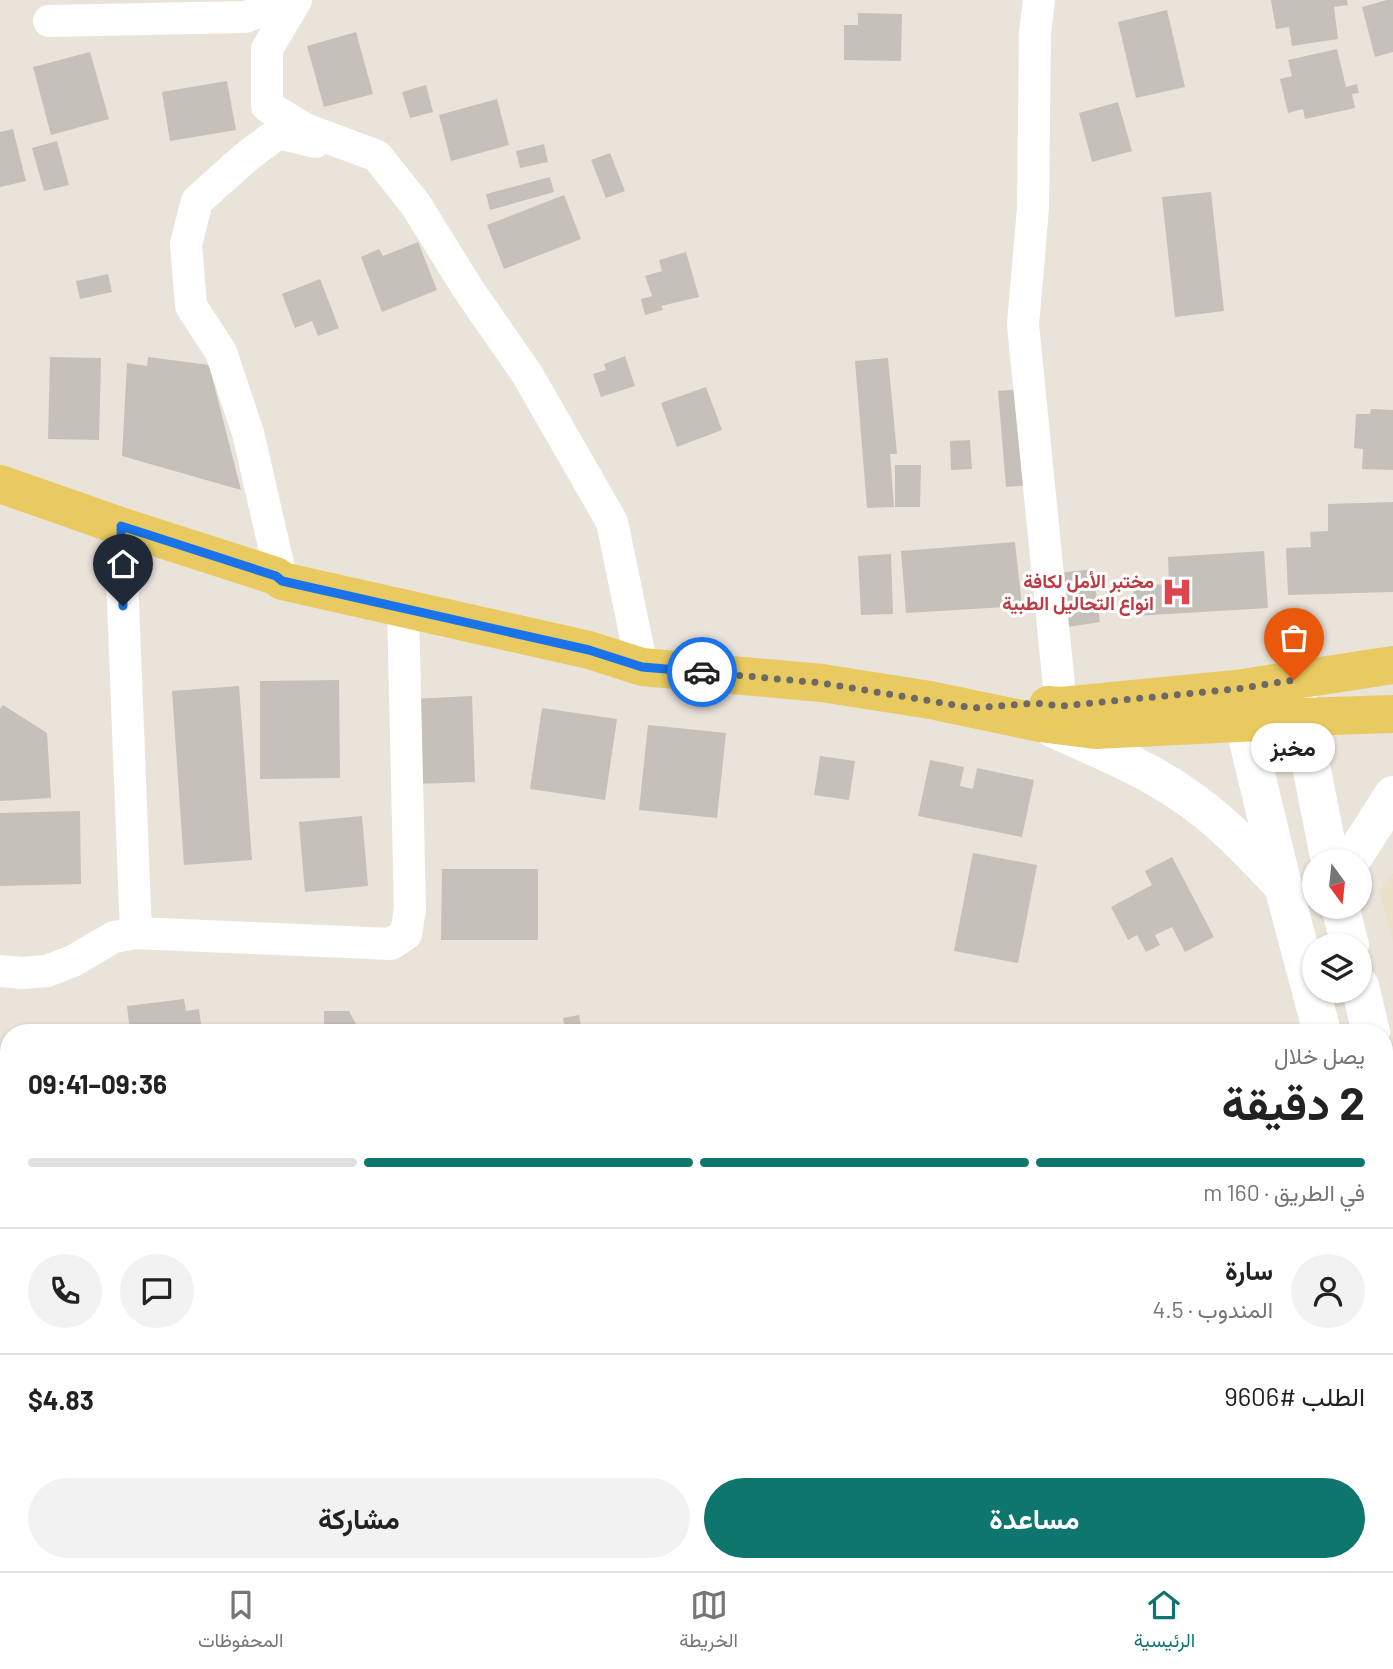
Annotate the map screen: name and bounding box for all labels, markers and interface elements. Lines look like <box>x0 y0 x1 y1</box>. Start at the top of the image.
pin <box>93 534 153 606</box>
icon: home <box>104 545 142 583</box>
place label: مختبر الأمل لكافة انواع التحاليل الطبية <box>1002 569 1154 616</box>
hospital icon: مختبر الأمل لكافة انواع التحاليل الطبية <box>1160 575 1194 609</box>
pin <box>1264 608 1324 680</box>
icon: bag <box>1275 619 1313 657</box>
courier <box>667 637 737 707</box>
icon: car <box>683 653 721 691</box>
callout: مخبز <box>1252 722 1336 771</box>
text: مخبز <box>1270 733 1316 761</box>
north arrow <box>1302 849 1372 919</box>
map controls <box>1302 849 1372 1003</box>
button: layers <box>1302 933 1372 1003</box>
text: يصل خلال <box>1274 1041 1365 1069</box>
text: 09:36–09:41 <box>28 1068 167 1099</box>
text: 2 دقيقة <box>1222 1074 1365 1129</box>
text: في الطريق · 160 m <box>1203 1178 1365 1206</box>
button: phone <box>28 1254 102 1328</box>
button: chat <box>120 1254 194 1328</box>
text: سارة <box>1225 1254 1273 1285</box>
button: person <box>1291 1254 1365 1328</box>
text: المندوب · 4.5 <box>1153 1295 1273 1323</box>
text: الطلب #9606 <box>1224 1380 1365 1411</box>
text: $4.83 <box>28 1384 94 1415</box>
button: مشاركة <box>28 1478 690 1558</box>
button: مساعدة <box>704 1478 1365 1558</box>
tab: المحفوظات <box>198 1586 283 1657</box>
tab: الخريطة <box>679 1586 738 1657</box>
tab: الرئيسية <box>1134 1586 1195 1657</box>

